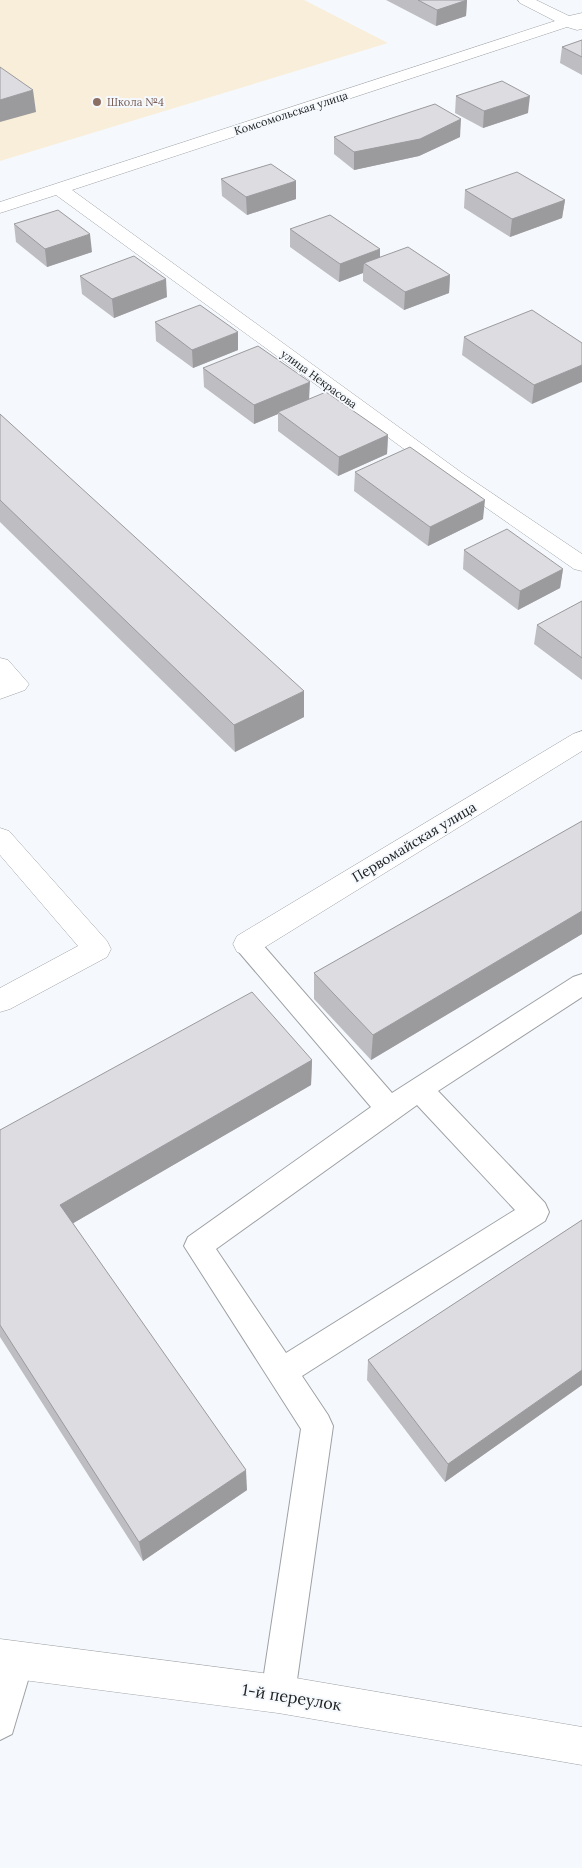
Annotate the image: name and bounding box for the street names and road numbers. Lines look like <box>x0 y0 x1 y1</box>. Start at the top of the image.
street label: Комсомольская улица <box>232 88 350 138</box>
street label: улица Некрасова <box>278 347 360 411</box>
street label: Первомайская улица <box>349 798 479 886</box>
street label: 1-й переулок <box>241 1679 343 1715</box>

